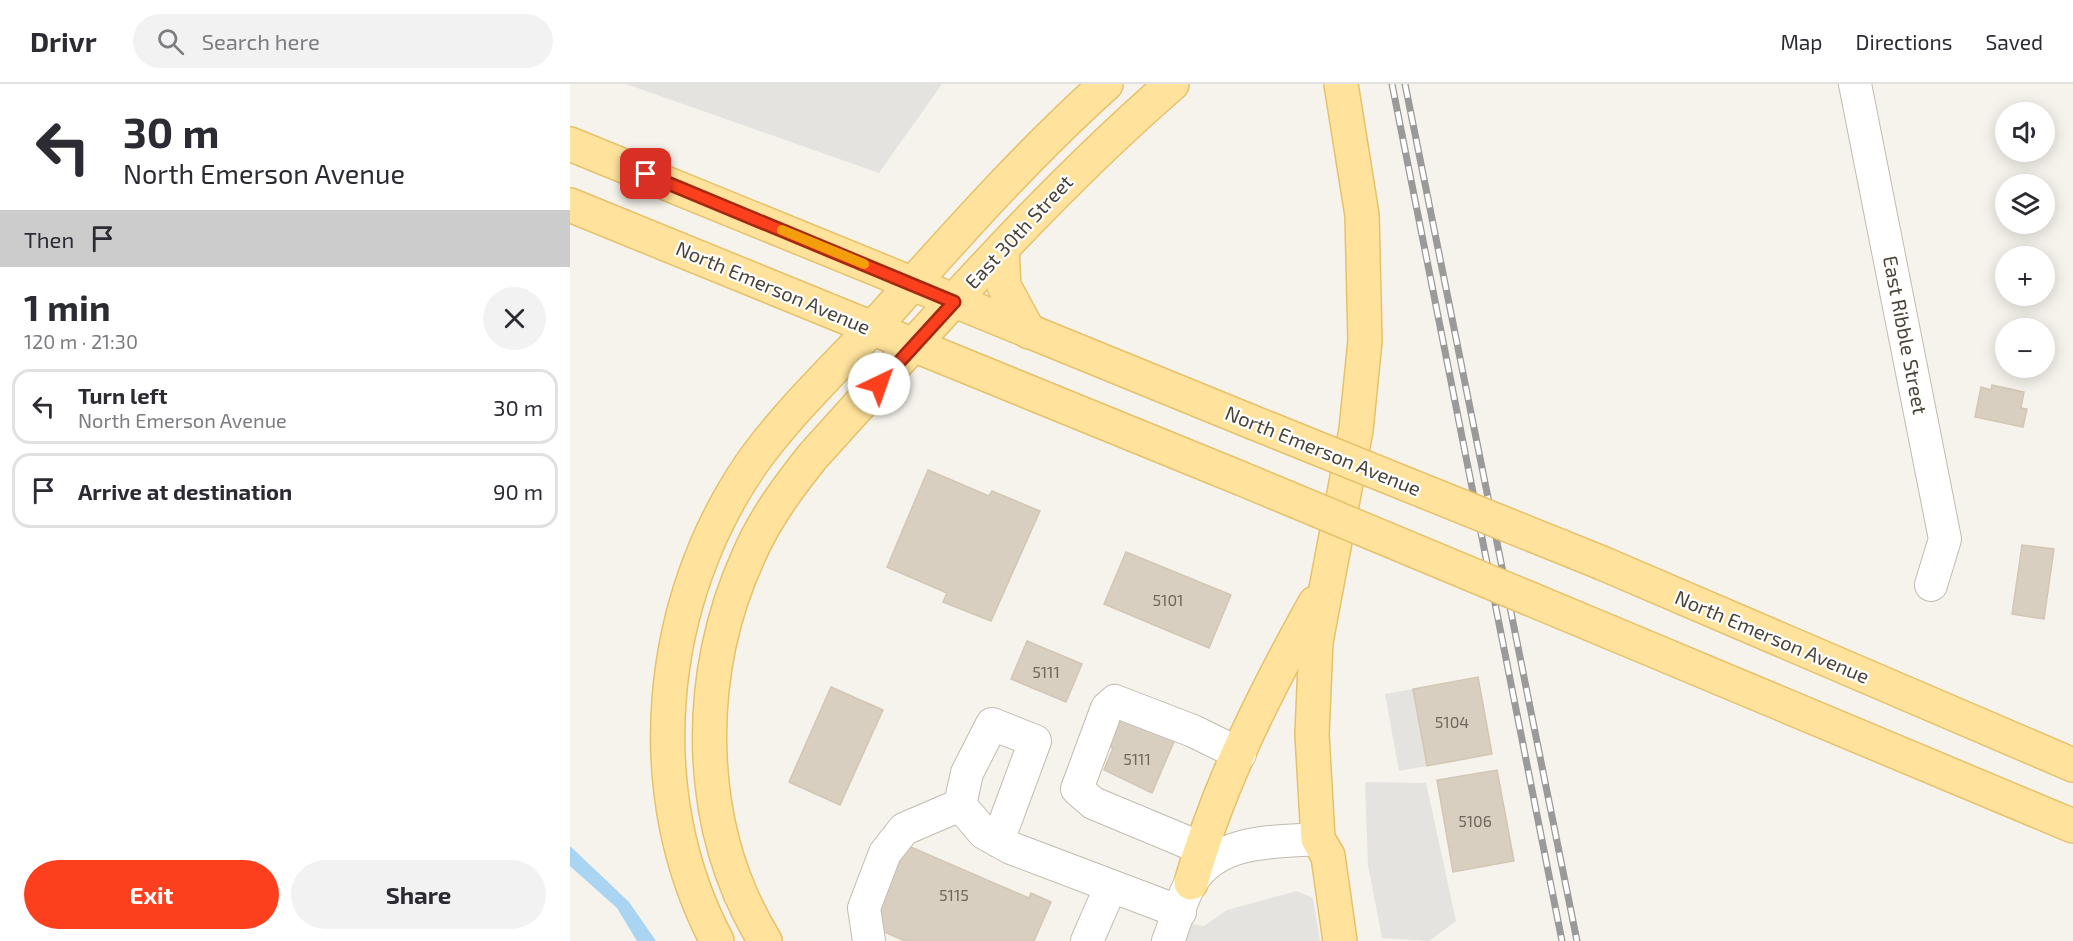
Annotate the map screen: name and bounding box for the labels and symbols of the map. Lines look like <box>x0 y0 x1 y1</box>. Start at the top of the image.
pin <box>620 148 671 199</box>
street label: East 30th Street <box>959 169 1077 293</box>
street label: North Emerson Avenue <box>673 235 874 339</box>
street label: East Ribble Street <box>1879 253 1933 417</box>
position arrow <box>847 352 911 416</box>
street label: North Emerson Avenue <box>1222 400 1425 500</box>
street label: North Emerson Avenue <box>1672 584 1873 688</box>
house number: 5101 <box>1153 590 1183 609</box>
house number: 5111 <box>1032 662 1060 681</box>
house number: 5104 <box>1435 712 1469 731</box>
house number: 5111 <box>1123 749 1151 768</box>
house number: 5106 <box>1458 811 1492 830</box>
house number: 5115 <box>939 885 969 904</box>

